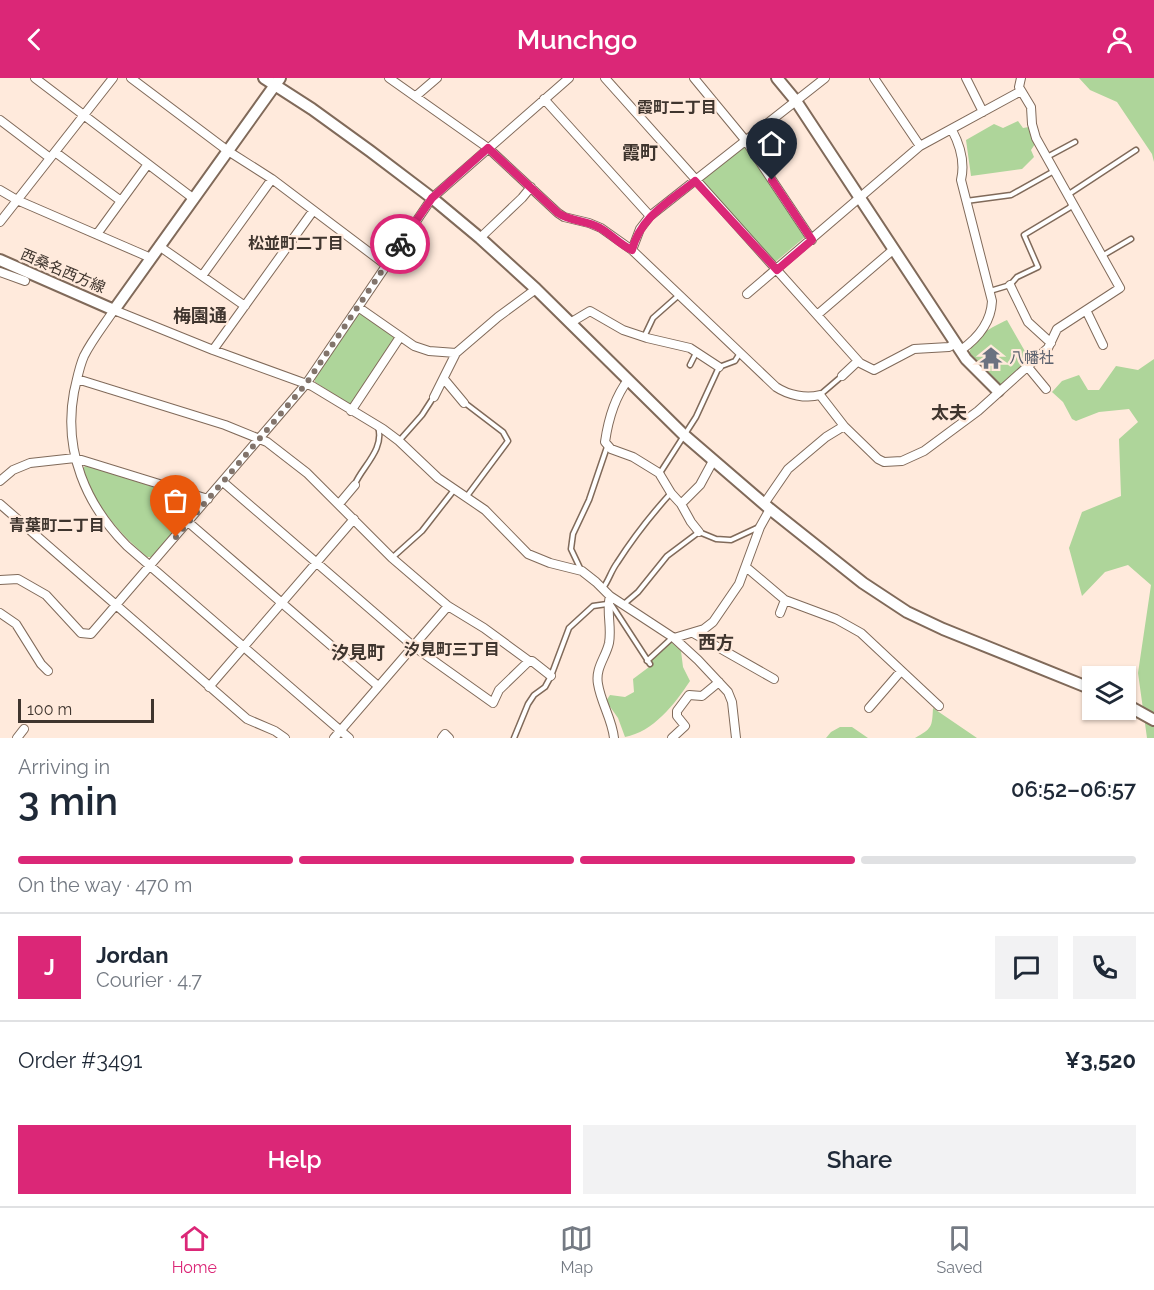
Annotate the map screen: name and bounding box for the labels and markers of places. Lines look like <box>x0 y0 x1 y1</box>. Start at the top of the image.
pin <box>746 118 797 180</box>
temple icon: 八幡社 <box>978 345 1004 371</box>
place label: 八幡社 <box>1009 349 1054 367</box>
pin <box>150 475 201 537</box>

